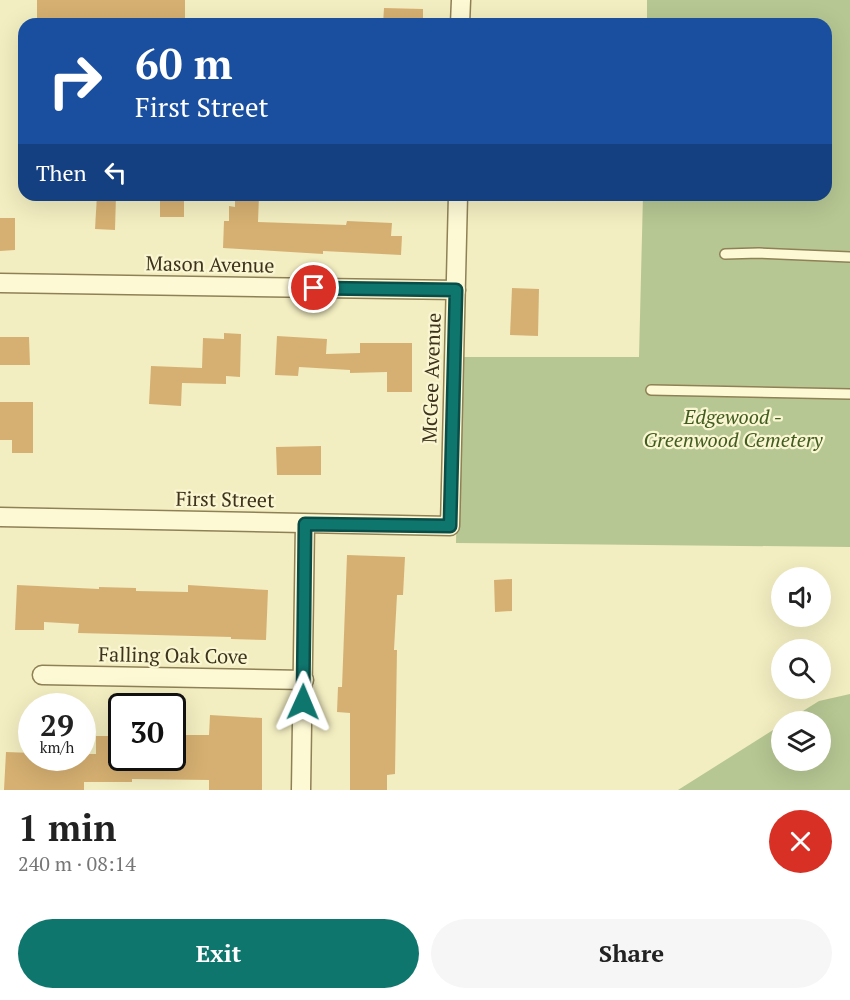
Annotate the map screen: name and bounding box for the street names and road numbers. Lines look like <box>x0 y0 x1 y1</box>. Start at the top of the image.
street label: Mason Avenue <box>145 249 275 279</box>
street label: McGee Avenue <box>415 312 447 444</box>
street label: First Street <box>175 485 275 513</box>
street label: Falling Oak Cove <box>98 640 248 670</box>

